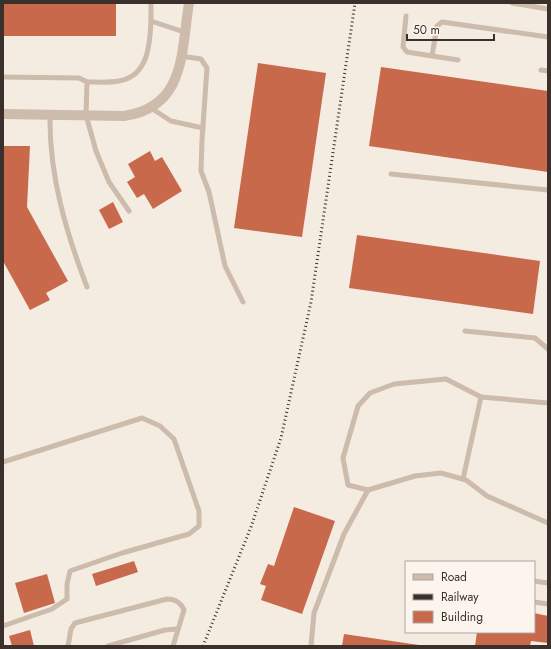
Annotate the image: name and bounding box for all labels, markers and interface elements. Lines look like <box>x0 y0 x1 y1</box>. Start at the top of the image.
scale bar <box>407 16 494 42</box>
text: 50 m <box>413 21 440 39</box>
legend <box>405 561 535 633</box>
text: Road <box>441 568 467 586</box>
text: Railway <box>441 588 479 606</box>
text: Building <box>441 608 483 626</box>

